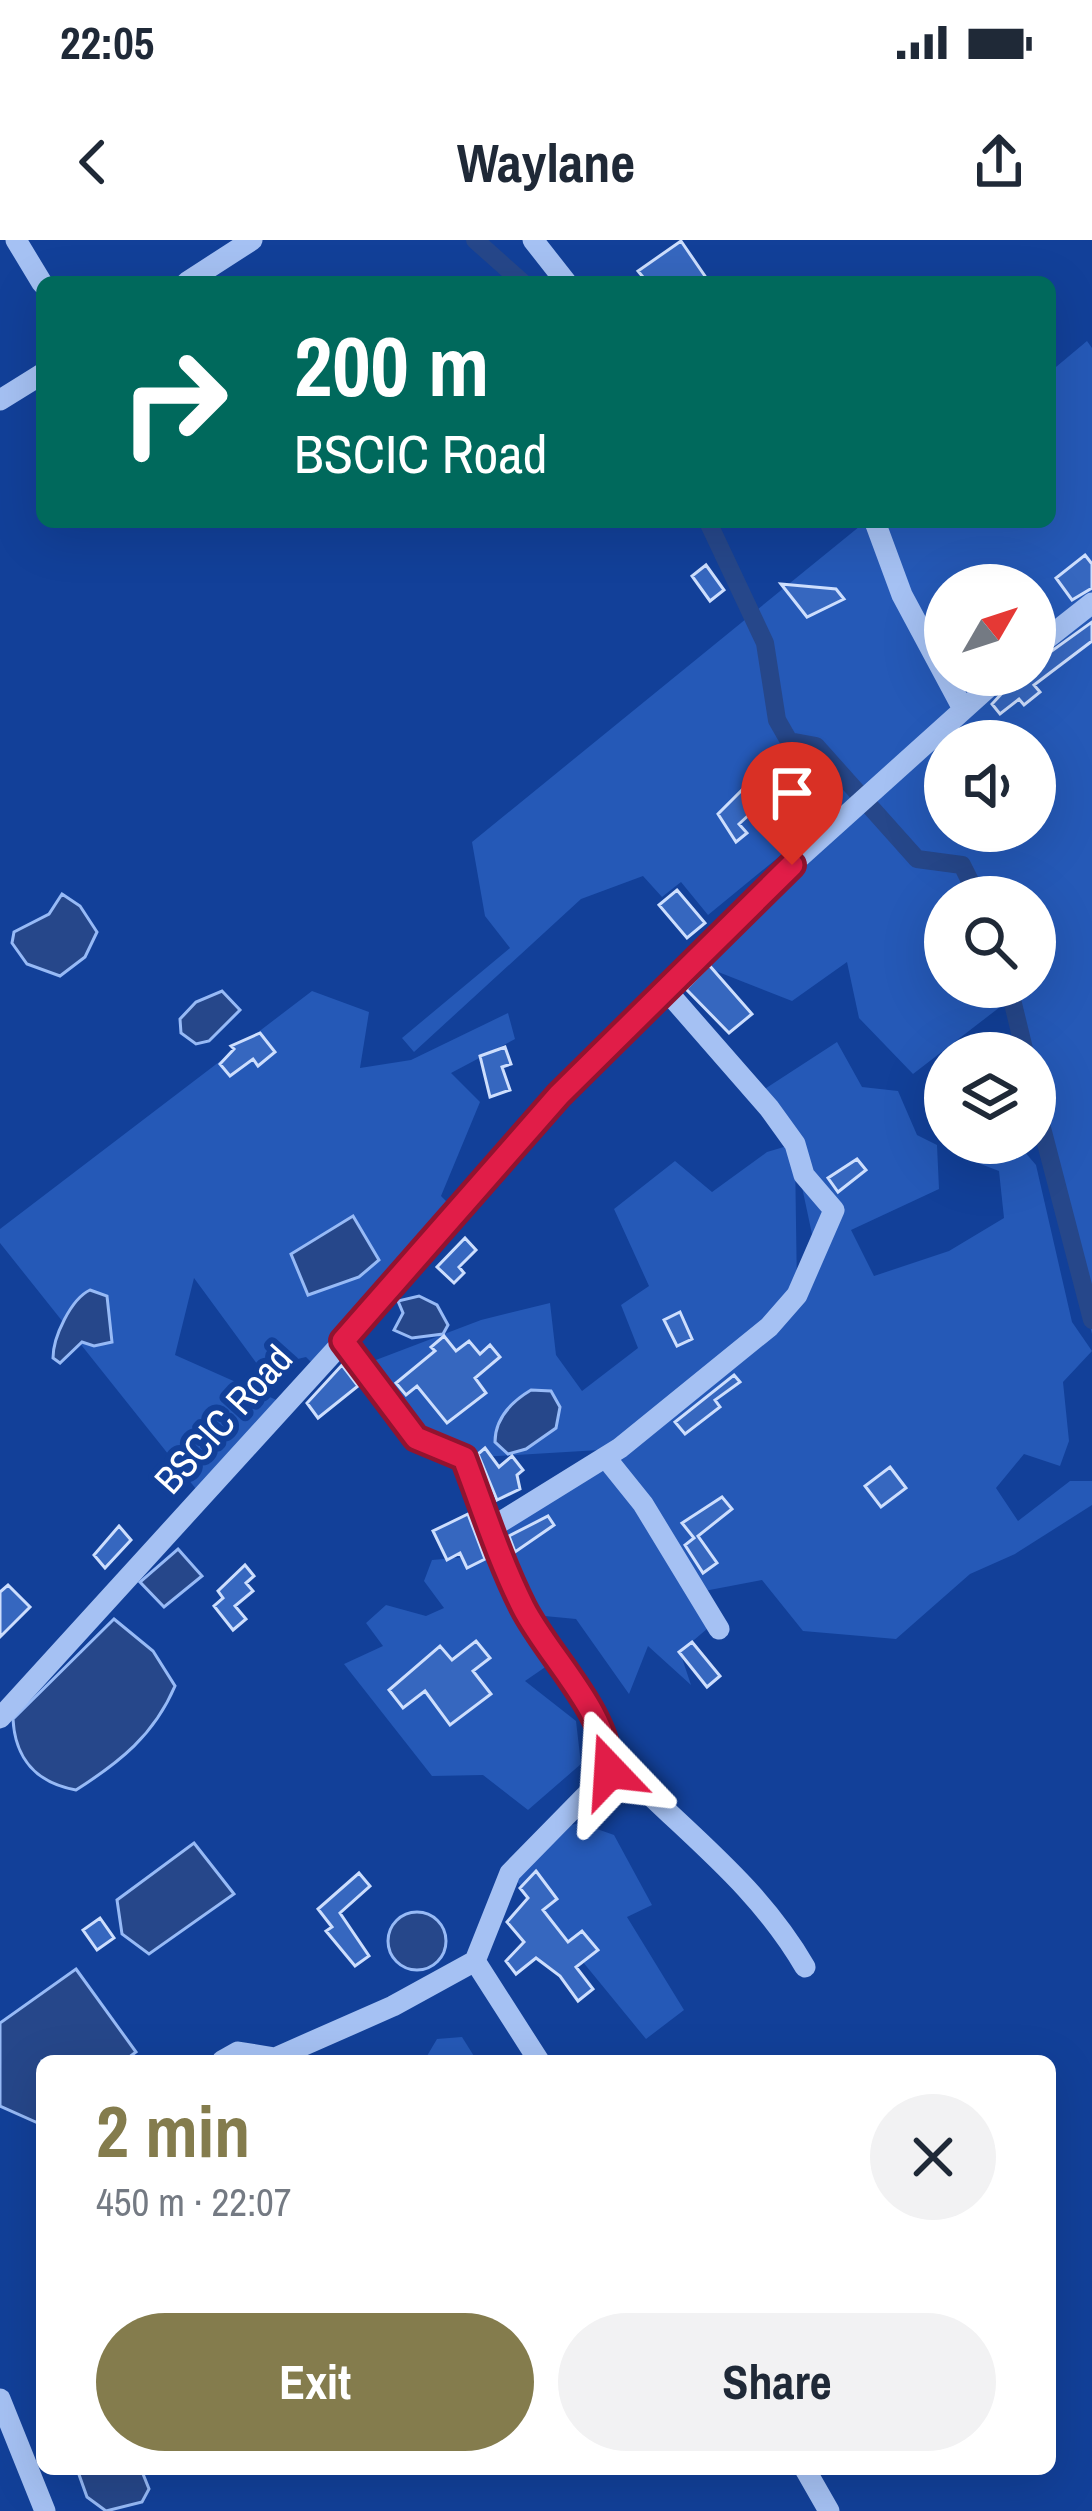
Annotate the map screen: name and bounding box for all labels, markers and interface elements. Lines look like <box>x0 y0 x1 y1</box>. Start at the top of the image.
text: 22:05 <box>60 12 154 73</box>
text: Waylane <box>457 126 635 199</box>
icon: back <box>60 129 126 195</box>
icon: share <box>966 129 1032 195</box>
text: 200 m <box>294 309 489 422</box>
icon: right <box>96 324 252 480</box>
text: BSCIC Road <box>294 417 547 490</box>
north arrow <box>924 564 1056 696</box>
map controls <box>924 564 1056 1164</box>
button: sound <box>924 720 1056 852</box>
pin <box>741 742 843 865</box>
icon: arrive <box>759 760 825 826</box>
button: search <box>924 876 1056 1008</box>
button: layers <box>924 1032 1056 1164</box>
street label: BSCIC Road <box>142 1334 304 1504</box>
position arrow <box>547 1708 673 1834</box>
text: 2 min <box>96 2082 250 2179</box>
button: close <box>870 2094 996 2220</box>
text: 450 m · 22:07 <box>96 2176 292 2228</box>
button: Exit <box>96 2313 534 2451</box>
button: Share <box>558 2313 996 2451</box>

